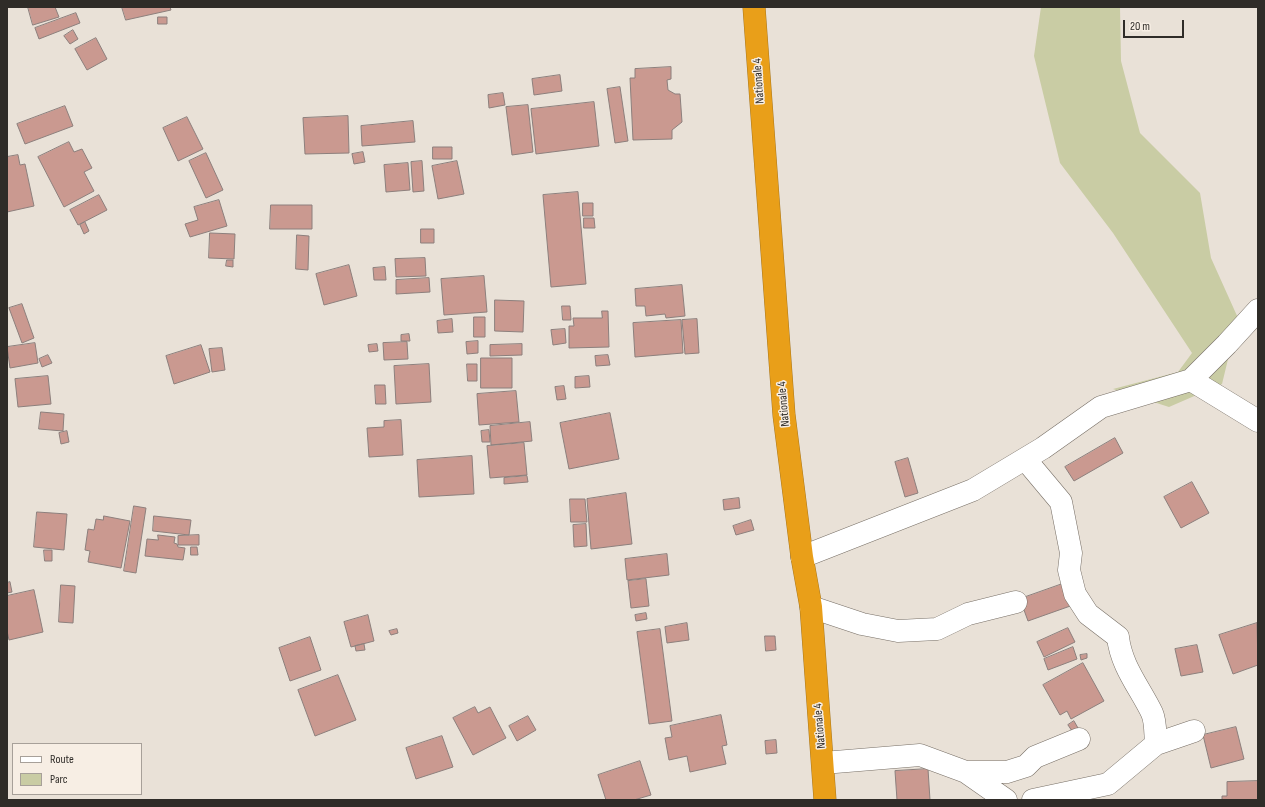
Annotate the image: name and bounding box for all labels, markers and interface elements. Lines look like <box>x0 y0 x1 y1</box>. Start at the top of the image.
scale bar <box>1125 12 1186 38</box>
text: 20 m <box>1130 19 1150 34</box>
street label: Nationale 4 <box>750 58 768 104</box>
street label: Nationale 4 <box>775 381 793 427</box>
street label: Nationale 4 <box>811 703 829 749</box>
legend <box>12 743 142 795</box>
text: Route <box>50 752 74 767</box>
text: Parc <box>50 772 68 787</box>

